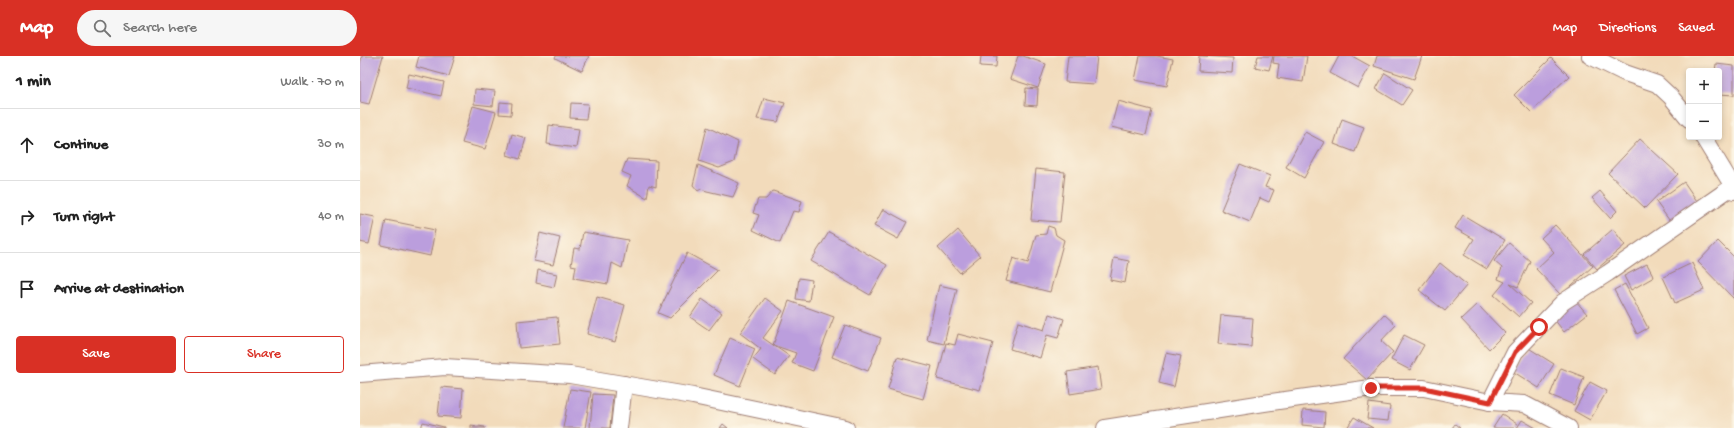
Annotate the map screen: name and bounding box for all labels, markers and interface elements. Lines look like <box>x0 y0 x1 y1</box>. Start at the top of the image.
search box <box>77 10 357 46</box>
text: Map <box>20 17 53 40</box>
icon: search <box>91 17 113 39</box>
text: Search here <box>123 19 197 37</box>
text: Map <box>1553 20 1577 37</box>
text: Directions <box>1599 20 1656 37</box>
text: Saved <box>1678 20 1714 37</box>
map controls <box>1686 68 1722 140</box>
button: + <box>1686 68 1722 104</box>
text: 1 min <box>16 72 51 92</box>
text: Walk · 70 m <box>280 75 344 90</box>
button: − <box>1686 104 1722 140</box>
icon: ahead <box>16 134 38 156</box>
text: Continue <box>54 136 108 154</box>
text: 30 m <box>318 137 344 152</box>
icon: right <box>16 206 38 228</box>
text: Turn right <box>54 208 114 226</box>
text: 40 m <box>318 209 344 224</box>
icon: arrive <box>16 278 38 300</box>
text: Arrive at destination <box>54 280 184 298</box>
route start <box>1530 318 1548 336</box>
button: Save <box>16 336 176 373</box>
button: Share <box>184 336 344 373</box>
route end <box>1362 379 1380 397</box>

